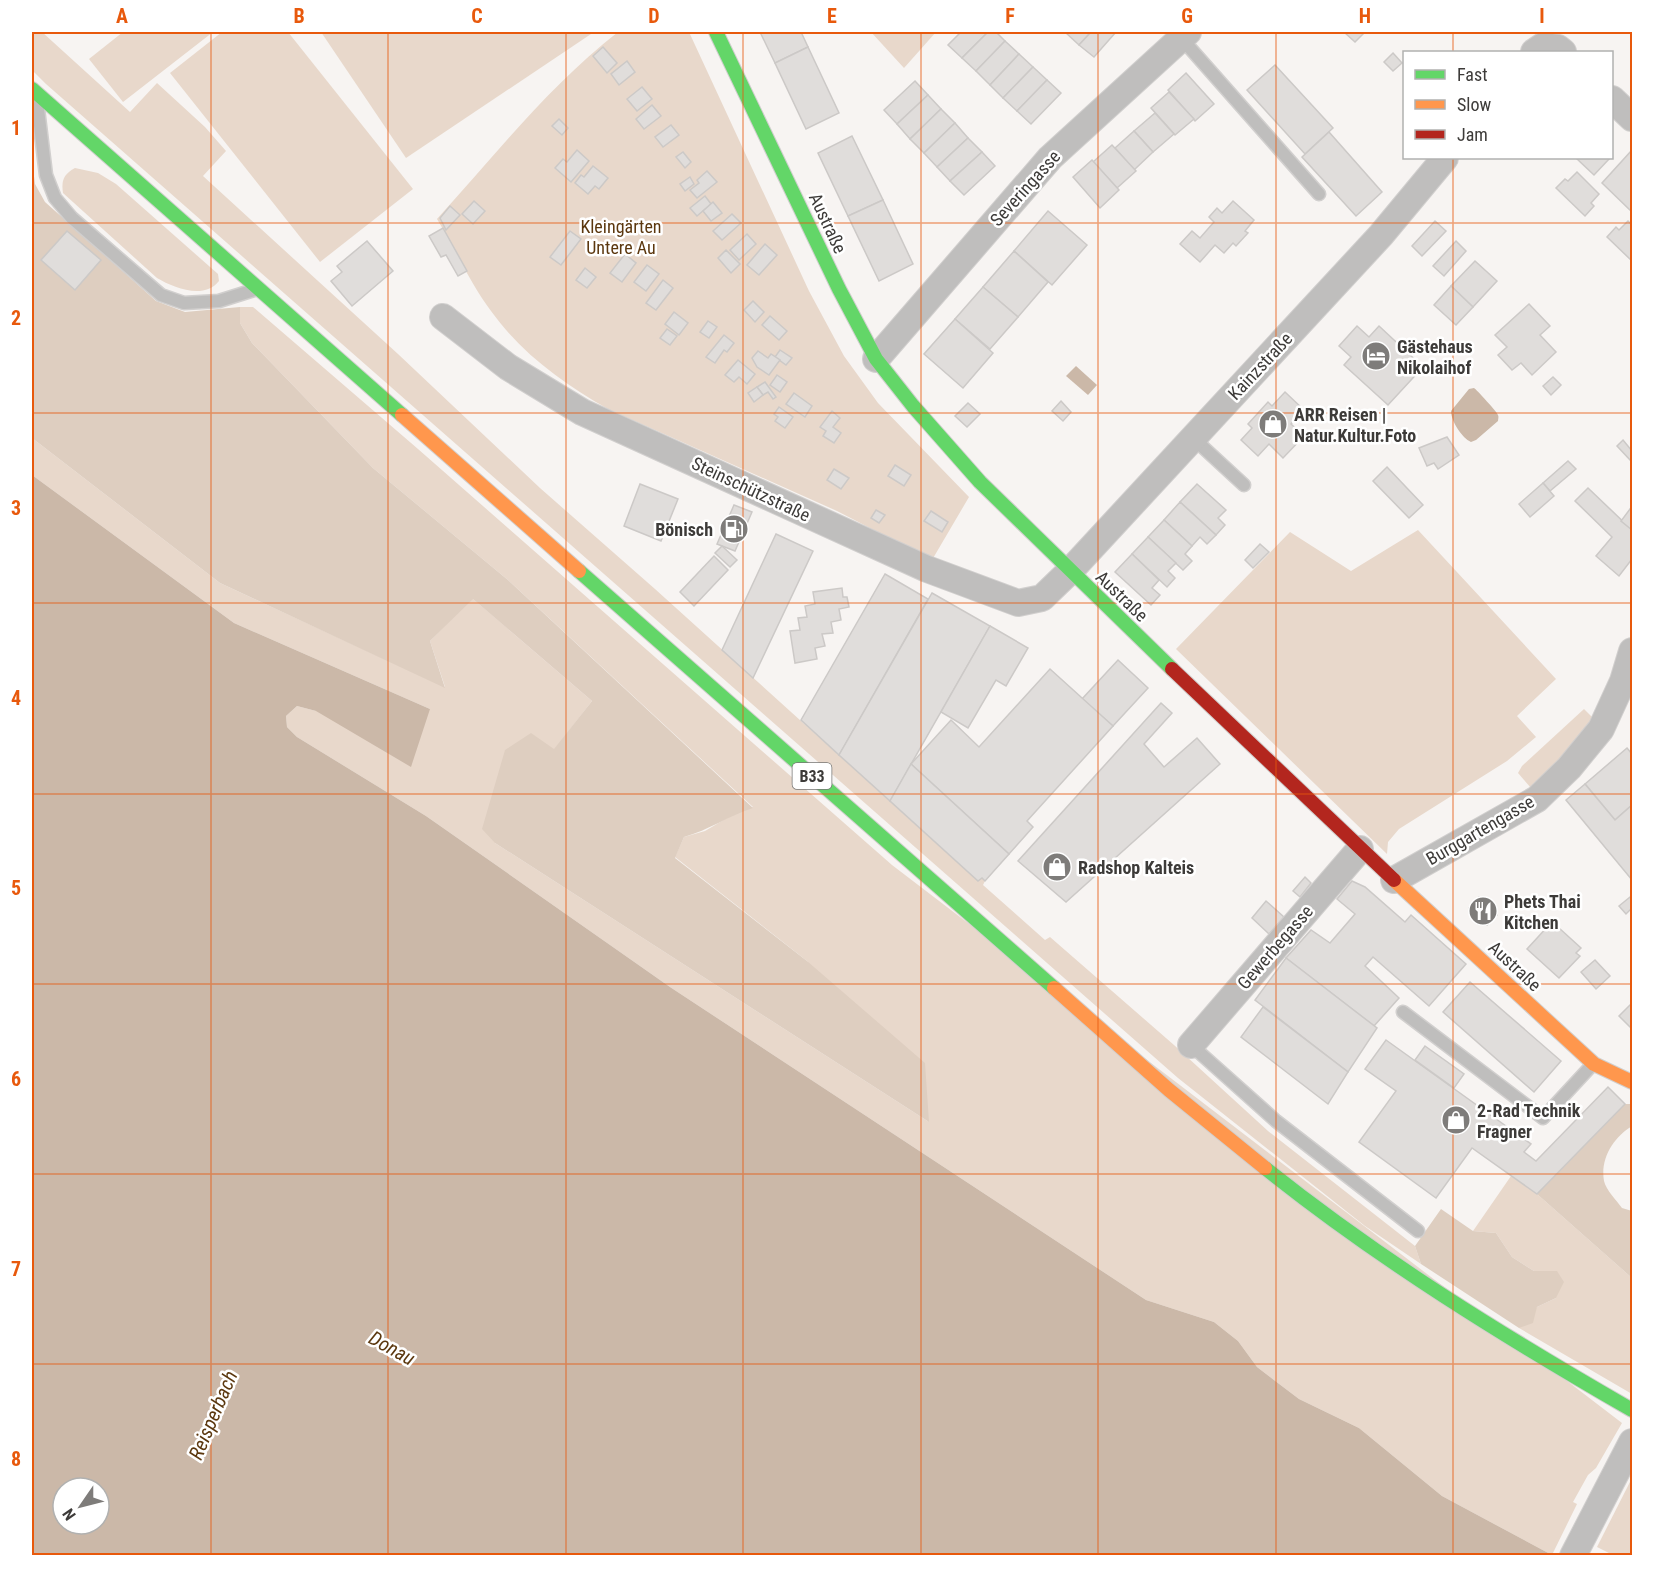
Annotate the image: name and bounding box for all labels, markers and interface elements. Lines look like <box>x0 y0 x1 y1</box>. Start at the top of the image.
text: A <box>116 4 128 28</box>
text: B <box>293 4 305 28</box>
text: C <box>471 4 483 28</box>
text: D <box>648 4 660 28</box>
text: E <box>827 4 837 28</box>
text: F <box>1005 4 1015 28</box>
text: G <box>1181 4 1193 28</box>
text: H <box>1359 4 1371 28</box>
text: I <box>1539 4 1545 28</box>
legend <box>1403 51 1613 159</box>
text: Fast <box>1457 64 1488 85</box>
text: Slow <box>1457 94 1492 115</box>
text: 1 <box>11 116 21 140</box>
text: Jam <box>1457 124 1488 145</box>
street label: Severingasse <box>986 146 1064 230</box>
street label: Austraße <box>805 190 851 256</box>
park label: Kleingärten Untere Au <box>580 216 662 258</box>
text: 2 <box>11 306 21 330</box>
street label: Kainzstraße <box>1224 328 1296 404</box>
place label: Gästehaus Nikolaihof <box>1397 336 1473 378</box>
hotel icon: Gästehaus Nikolaihof <box>1360 340 1392 372</box>
place label: ARR Reisen | Natur.Kultur.Foto <box>1294 404 1416 446</box>
shop icon: ARR Reisen | Natur.Kultur.Foto <box>1257 408 1289 440</box>
street label: Steinschützstraße <box>688 452 814 526</box>
text: 3 <box>11 496 21 520</box>
fuel station icon: Bönisch <box>718 513 750 545</box>
place label: Bönisch <box>655 519 713 540</box>
street label: Austraße <box>1092 566 1152 626</box>
text: 4 <box>11 686 21 710</box>
road number: B33 <box>792 763 832 789</box>
street label: Burggartengasse <box>1422 791 1538 869</box>
shop icon: Radshop Kalteis <box>1041 851 1073 883</box>
place label: Radshop Kalteis <box>1078 857 1194 878</box>
text: 5 <box>11 876 21 900</box>
place label: Phets Thai Kitchen <box>1504 891 1581 933</box>
restaurant icon: Phets Thai Kitchen <box>1467 895 1499 927</box>
street label: Gewerbegasse <box>1233 901 1317 993</box>
street label: Austraße <box>1484 936 1546 996</box>
text: 6 <box>11 1067 21 1091</box>
place label: 2-Rad Technik Fragner <box>1477 1100 1581 1142</box>
shop icon: 2-Rad Technik Fragner <box>1440 1104 1472 1136</box>
text: 7 <box>11 1257 21 1281</box>
water label: Donau <box>365 1326 419 1370</box>
water label: Reisperbach <box>184 1367 242 1463</box>
text: 8 <box>11 1447 21 1471</box>
north arrow <box>51 1476 111 1536</box>
text: N <box>59 1505 80 1524</box>

